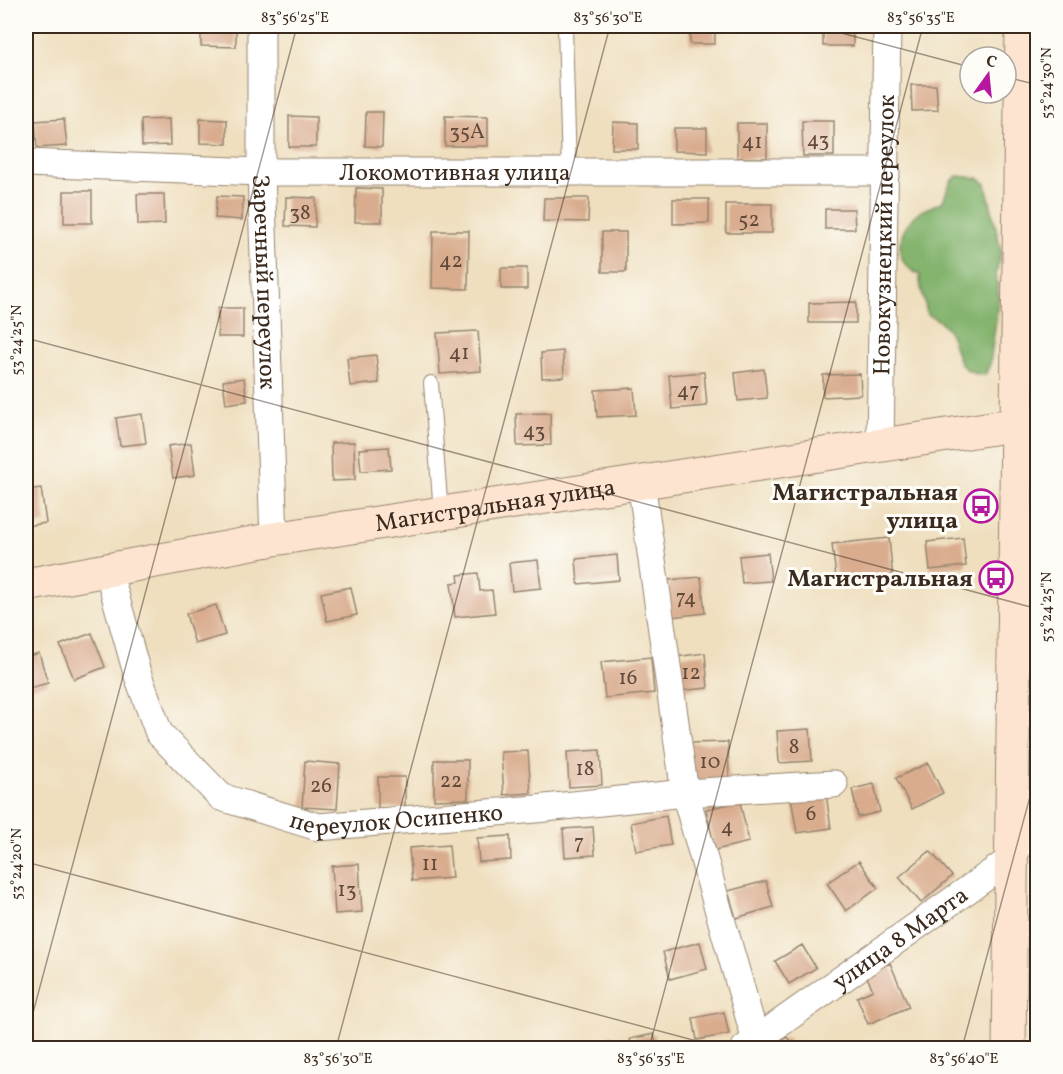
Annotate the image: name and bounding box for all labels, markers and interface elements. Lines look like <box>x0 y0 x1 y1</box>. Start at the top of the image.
text: 83°56'25"E <box>261 8 329 29</box>
text: 83°56'30"E <box>574 8 642 29</box>
text: 83°56'35"E <box>887 8 955 29</box>
north arrow <box>958 45 1018 105</box>
text: 53°24'30"N <box>1037 47 1058 119</box>
text: С <box>984 50 999 74</box>
street label: Новокузнецкий переулок <box>866 94 905 376</box>
house number: 35А <box>449 118 485 147</box>
house number: 43 <box>807 126 829 155</box>
house number: 41 <box>742 128 762 157</box>
street label: Локомотивная улица <box>339 157 571 191</box>
street label: Заречный переулок <box>242 174 284 390</box>
house number: 38 <box>289 199 311 228</box>
house number: 52 <box>738 206 760 235</box>
house number: 42 <box>439 247 463 276</box>
text: 53°24'25"N <box>7 305 28 375</box>
house number: 41 <box>449 339 469 368</box>
house number: 47 <box>677 377 699 406</box>
house number: 43 <box>523 417 545 446</box>
street label: Магистральная улица <box>373 471 618 542</box>
place label: Магистральная улица <box>772 477 958 539</box>
bus stop icon: Магистральная улица <box>963 488 999 524</box>
bus stop icon: Магистральная <box>978 560 1014 596</box>
place label: Магистральная <box>787 563 973 597</box>
text: 53°24'25"N <box>1037 572 1058 642</box>
house number: 74 <box>676 584 696 613</box>
house number: 12 <box>681 659 701 688</box>
house number: 16 <box>619 664 637 693</box>
house number: 8 <box>789 733 799 762</box>
house number: 10 <box>700 748 720 777</box>
house number: 18 <box>576 755 594 784</box>
house number: 22 <box>440 767 462 796</box>
house number: 26 <box>310 772 332 801</box>
street label: переулок Осипенко <box>285 797 504 846</box>
house number: 6 <box>806 800 816 829</box>
house number: 4 <box>721 813 733 842</box>
text: 53°24'20"N <box>7 828 28 900</box>
house number: 7 <box>574 829 584 858</box>
house number: 11 <box>422 850 438 879</box>
house number: 13 <box>338 876 356 905</box>
street label: улица 8 Марта <box>826 879 976 1000</box>
text: 83°56'30"E <box>304 1049 372 1070</box>
text: 83°56'35"E <box>617 1049 685 1070</box>
text: 83°56'40"E <box>929 1049 999 1070</box>

